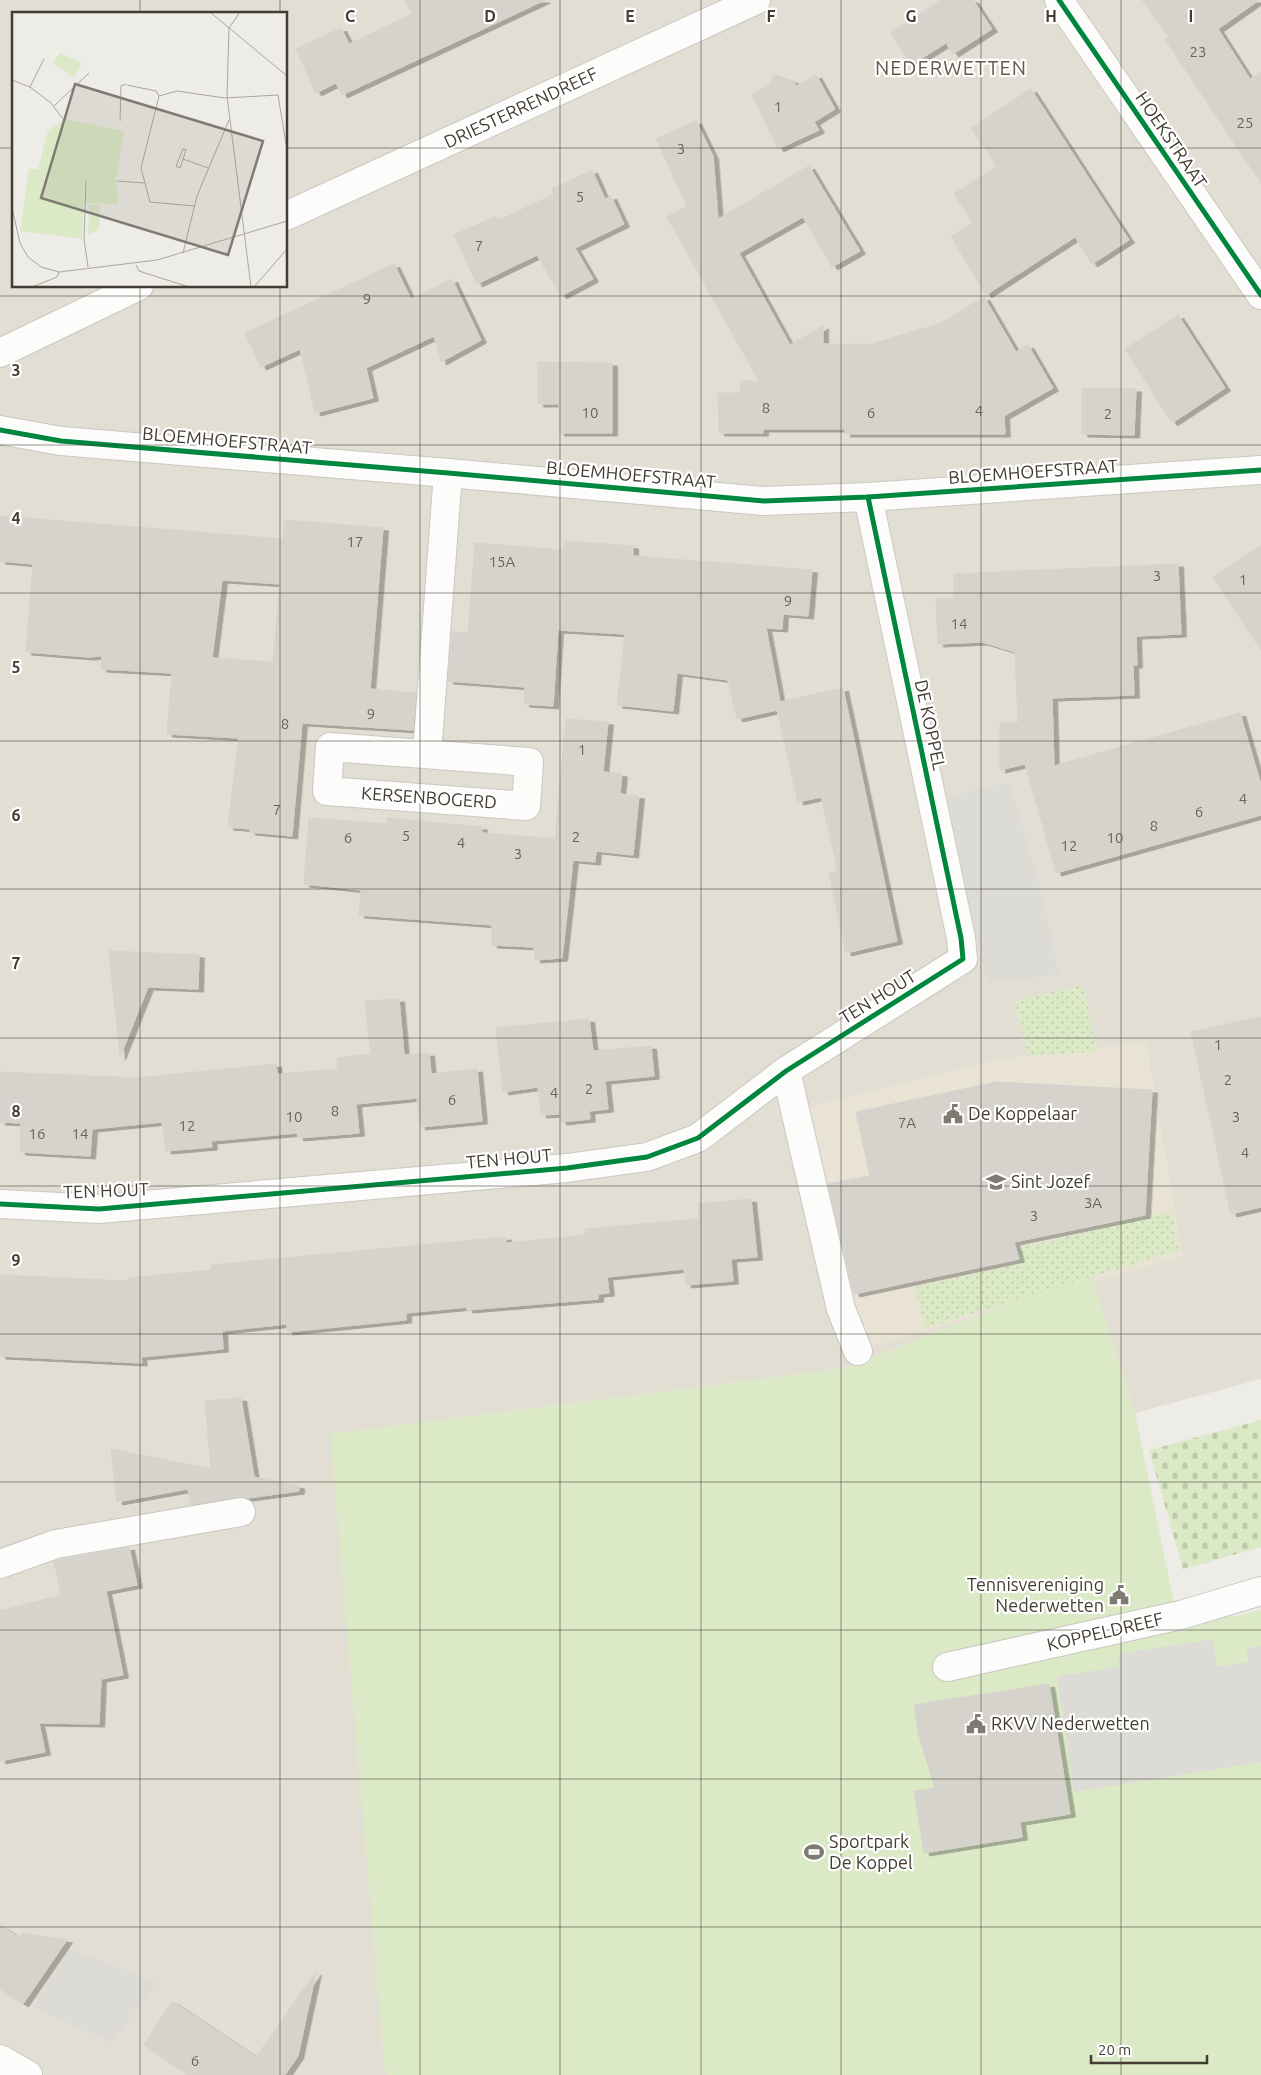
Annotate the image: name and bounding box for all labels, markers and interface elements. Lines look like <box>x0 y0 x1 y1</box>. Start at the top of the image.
text: C <box>345 7 355 25</box>
text: D <box>484 7 496 25</box>
text: E <box>625 7 635 25</box>
text: F <box>767 7 776 25</box>
text: G <box>905 7 917 25</box>
text: H <box>1045 7 1057 25</box>
text: I <box>1189 7 1193 25</box>
inset map <box>12 12 288 288</box>
house number: 23 <box>1190 43 1206 60</box>
district label: NEDERWETTEN <box>875 56 1027 79</box>
street label: DRIESTERRENDREEF <box>441 63 601 151</box>
street label: HOEKSTRAAT <box>1132 88 1211 191</box>
house number: 1 <box>774 98 782 115</box>
house number: 25 <box>1237 114 1253 131</box>
house number: 3 <box>677 140 685 157</box>
house number: 5 <box>576 188 584 205</box>
house number: 7 <box>475 237 483 254</box>
house number: 9 <box>363 290 371 307</box>
text: 3 <box>11 361 21 379</box>
house number: 8 <box>762 399 770 416</box>
house number: 4 <box>975 402 983 419</box>
house number: 10 <box>582 404 598 421</box>
house number: 6 <box>867 404 875 421</box>
house number: 2 <box>1104 405 1112 422</box>
street label: BLOEMHOEFSTRAAT <box>142 423 313 457</box>
street label: BLOEMHOEFSTRAAT <box>947 455 1118 487</box>
street label: BLOEMHOEFSTRAAT <box>546 457 717 491</box>
text: 4 <box>11 509 21 527</box>
house number: 17 <box>347 533 363 550</box>
house number: 15A <box>489 553 516 570</box>
house number: 3 <box>1153 567 1161 584</box>
house number: 1 <box>1239 571 1247 588</box>
house number: 9 <box>784 592 792 609</box>
house number: 14 <box>951 615 967 632</box>
text: 5 <box>11 658 21 676</box>
street label: DE KOPPEL <box>912 678 950 772</box>
house number: 9 <box>367 705 375 722</box>
house number: 8 <box>281 715 289 732</box>
house number: 1 <box>578 741 586 758</box>
street label: KERSENBOGERD <box>361 782 498 812</box>
house number: 4 <box>1239 790 1247 807</box>
house number: 7 <box>273 801 281 818</box>
house number: 6 <box>1195 803 1203 820</box>
text: 6 <box>11 806 21 824</box>
house number: 8 <box>1150 817 1158 834</box>
house number: 5 <box>402 827 410 844</box>
house number: 2 <box>572 828 580 845</box>
house number: 6 <box>344 829 352 846</box>
house number: 10 <box>1107 829 1123 846</box>
house number: 4 <box>457 834 465 851</box>
house number: 12 <box>1061 837 1077 854</box>
house number: 3 <box>514 845 522 862</box>
text: 7 <box>11 954 21 972</box>
street label: TEN HOUT <box>836 965 919 1027</box>
house number: 1 <box>1214 1036 1222 1053</box>
house number: 2 <box>1224 1071 1232 1088</box>
house number: 2 <box>585 1080 593 1097</box>
house number: 4 <box>550 1084 558 1101</box>
house number: 6 <box>448 1091 456 1108</box>
text: 8 <box>11 1102 21 1120</box>
house number: 8 <box>331 1102 339 1119</box>
public building icon: De Koppelaar <box>942 1103 964 1125</box>
place label: De Koppelaar <box>968 1103 1077 1123</box>
house number: 10 <box>286 1108 302 1125</box>
house number: 3 <box>1232 1108 1240 1125</box>
house number: 7A <box>898 1114 916 1131</box>
house number: 12 <box>179 1117 195 1134</box>
house number: 16 <box>29 1125 45 1142</box>
house number: 14 <box>72 1125 88 1142</box>
street label: TEN HOUT <box>465 1144 553 1172</box>
house number: 4 <box>1241 1144 1249 1161</box>
school or university icon: Sint Jozef <box>985 1171 1007 1193</box>
place label: Sint Jozef <box>1011 1171 1091 1191</box>
street label: TEN HOUT <box>63 1179 149 1201</box>
house number: 3A <box>1084 1194 1102 1211</box>
house number: 3 <box>1030 1207 1038 1224</box>
text: 9 <box>11 1251 21 1269</box>
place label: Tennisvereniging Nederwetten <box>967 1574 1104 1615</box>
public building icon: Tennisvereniging Nederwetten <box>1108 1584 1130 1606</box>
street label: KOPPELDREEF <box>1045 1608 1165 1654</box>
public building icon: RKVV Nederwetten <box>965 1713 987 1735</box>
place label: RKVV Nederwetten <box>991 1713 1150 1733</box>
place label: Sportpark De Koppel <box>829 1831 913 1872</box>
sports icon: Sportpark De Koppel <box>803 1841 825 1863</box>
scale bar <box>1091 2032 1207 2064</box>
text: 20 m <box>1098 2041 1131 2058</box>
house number: 6 <box>191 2052 199 2069</box>

